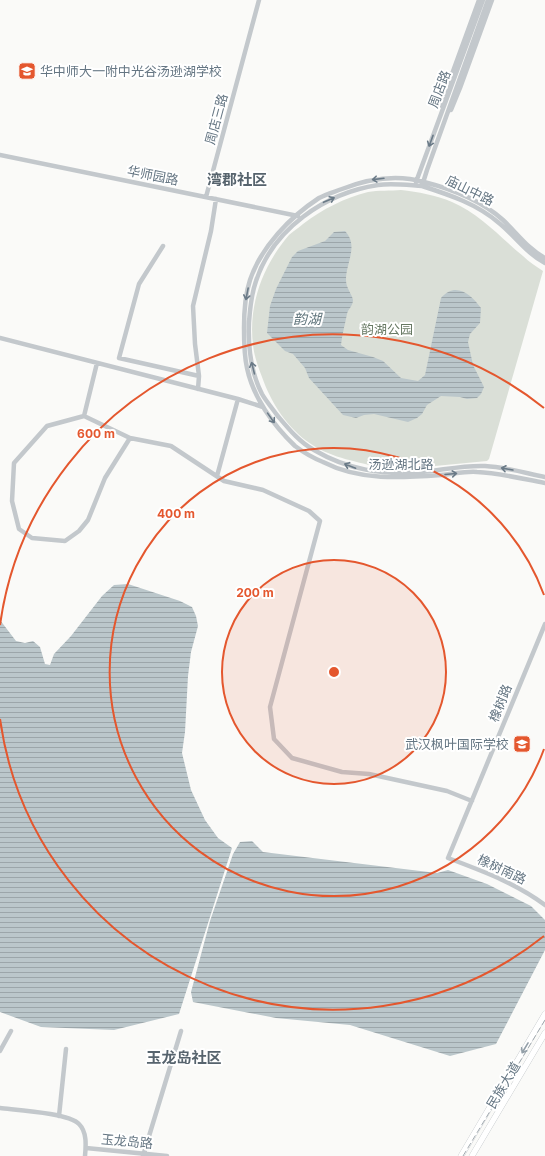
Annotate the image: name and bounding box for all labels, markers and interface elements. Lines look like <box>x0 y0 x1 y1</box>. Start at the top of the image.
school or university icon: 华中师大一附中光谷汤逊湖学校 <box>17 61 37 81</box>
place label: 华中师大一附中光谷汤逊湖学校 <box>40 63 222 79</box>
street label: 周店路 <box>425 68 453 110</box>
street label: 周店三路 <box>202 92 230 146</box>
one-way arrow <box>427 135 434 148</box>
street label: 华师园路 <box>126 162 180 188</box>
district label: 湾郡社区 <box>207 170 267 189</box>
street label: 庙山中路 <box>443 171 497 209</box>
one-way arrow <box>372 175 385 183</box>
one-way arrow <box>323 196 335 204</box>
one-way arrow <box>242 287 250 300</box>
water label: 韵湖 <box>293 310 323 327</box>
park label: 韵湖公园 <box>361 321 413 337</box>
one-way arrow <box>249 362 257 375</box>
one-way arrow <box>267 412 275 423</box>
text: 600 m <box>77 426 115 441</box>
street label: 汤逊湖北路 <box>368 456 434 472</box>
one-way arrow <box>345 461 357 469</box>
one-way arrow <box>501 465 514 473</box>
one-way arrow <box>444 470 457 478</box>
text: 400 m <box>157 506 195 521</box>
text: 200 m <box>236 585 274 600</box>
centre of rings <box>327 665 341 679</box>
street label: 橡树路 <box>485 682 515 724</box>
school or university icon: 武汉枫叶国际学校 <box>512 734 532 754</box>
place label: 武汉枫叶国际学校 <box>405 736 509 752</box>
street label: 橡树南路 <box>475 851 529 887</box>
one-way arrow <box>521 1042 529 1053</box>
district label: 玉龙岛社区 <box>146 1048 222 1067</box>
street label: 民族大道 <box>483 1059 523 1111</box>
street label: 玉龙岛路 <box>100 1131 154 1151</box>

